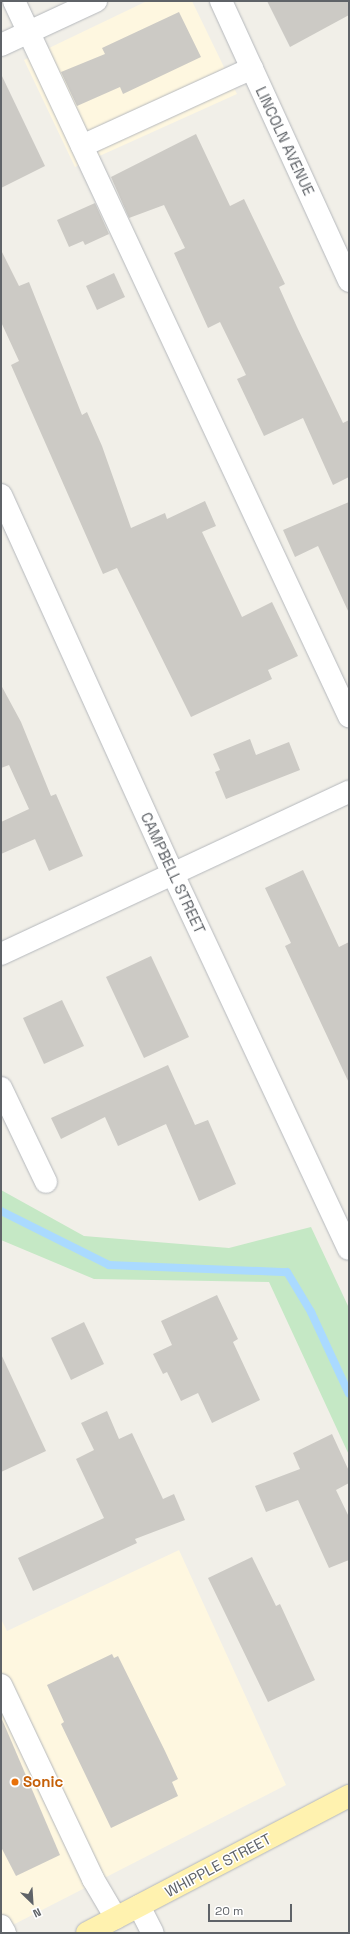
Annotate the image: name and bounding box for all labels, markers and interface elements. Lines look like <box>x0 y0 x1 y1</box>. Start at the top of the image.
street label: LINCOLN AVENUE <box>252 84 318 198</box>
street label: CAMPBELL STREET <box>137 809 209 937</box>
place label: Sonic <box>23 1773 63 1791</box>
marker: Sonic <box>10 1777 20 1787</box>
street label: WHIPPLE STREET <box>162 1829 274 1901</box>
north arrow <box>12 1882 52 1922</box>
scale bar <box>210 1896 294 1922</box>
text: 20 m <box>215 1903 243 1919</box>
text: N <box>31 1905 43 1921</box>

